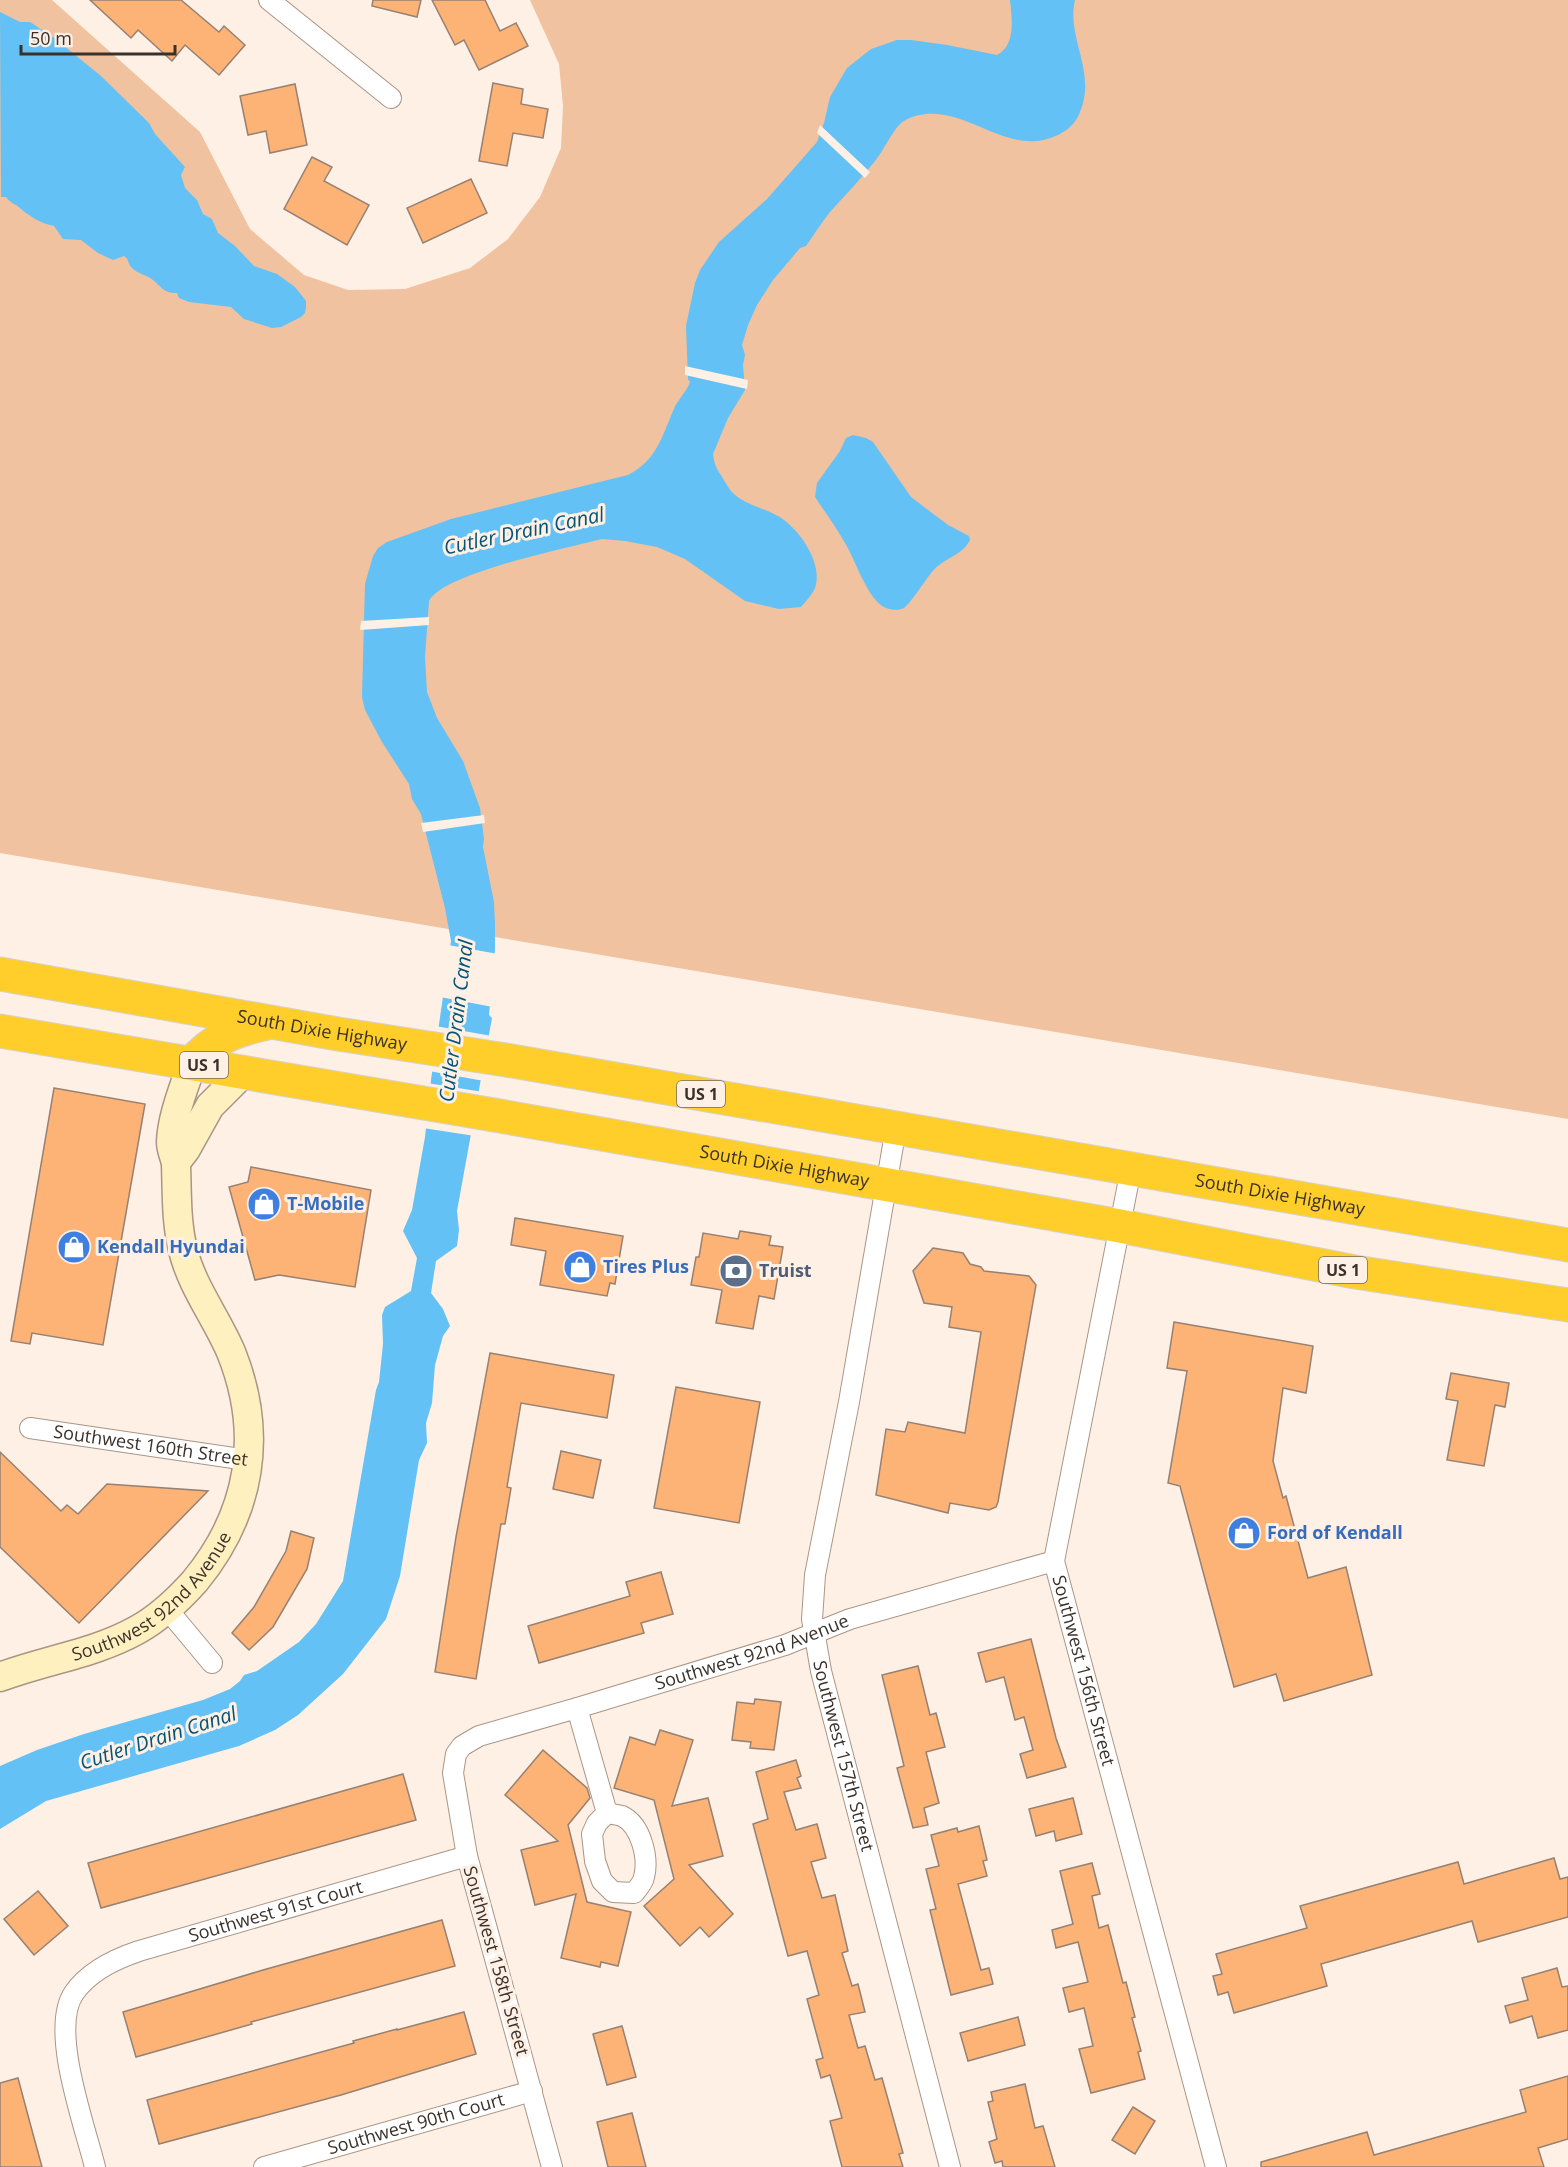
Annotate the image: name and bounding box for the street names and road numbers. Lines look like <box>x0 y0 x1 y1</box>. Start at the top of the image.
street label: South Dixie Highway <box>235 1003 410 1056</box>
road number: US 1 <box>180 1052 228 1078</box>
road number: US 1 <box>677 1081 725 1107</box>
street label: South Dixie Highway <box>698 1139 872 1192</box>
street label: South Dixie Highway <box>1193 1167 1368 1221</box>
road number: US 1 <box>1319 1257 1367 1283</box>
street label: Southwest 160th Street <box>52 1419 250 1471</box>
street label: Southwest 92nd Avenue <box>69 1527 236 1666</box>
street label: Southwest 156th Street <box>1047 1572 1121 1768</box>
street label: Southwest 92nd Avenue <box>652 1608 852 1695</box>
street label: Southwest 157th Street <box>808 1659 880 1854</box>
street label: Southwest 158th Street <box>458 1863 536 2058</box>
street label: Southwest 91st Court <box>185 1874 365 1947</box>
street label: Southwest 90th Court <box>325 2086 507 2159</box>

